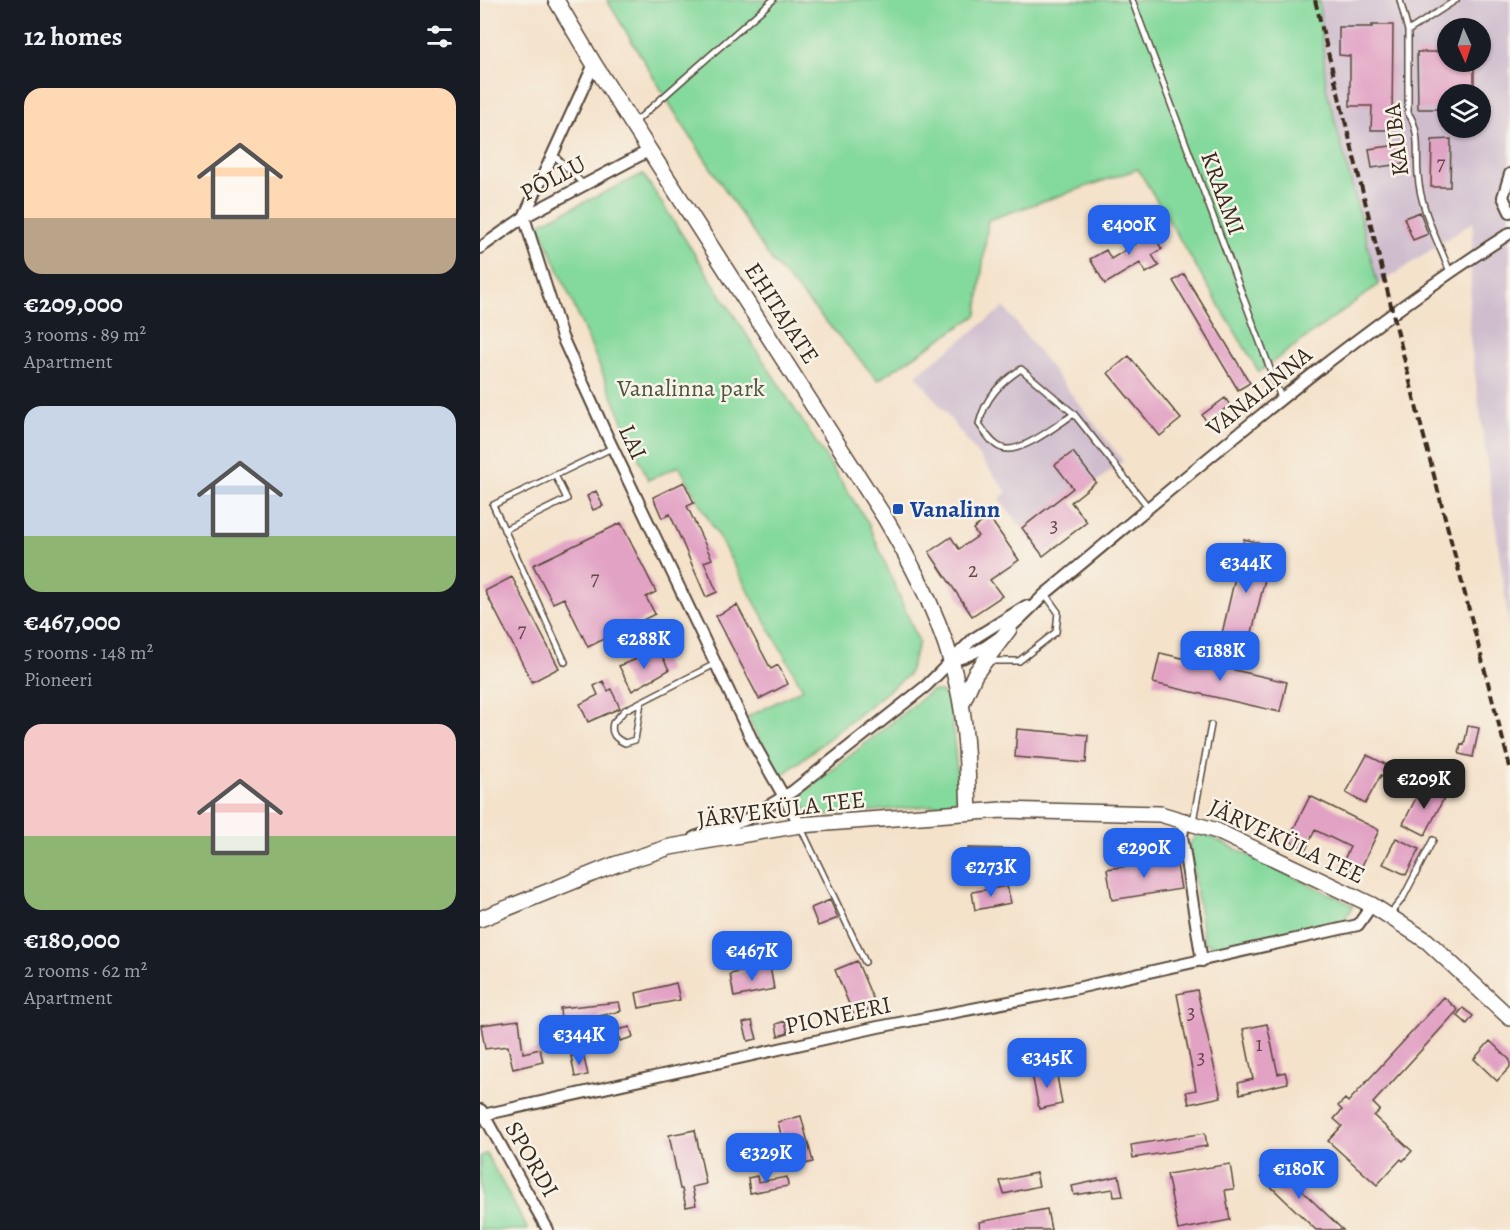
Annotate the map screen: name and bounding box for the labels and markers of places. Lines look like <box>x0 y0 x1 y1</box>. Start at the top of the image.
pin: €400K <box>1087 205 1171 256</box>
place label: Vanalinn <box>909 493 1001 525</box>
marker: Vanalinn <box>891 502 905 516</box>
pin: €344K <box>1204 543 1288 594</box>
pin: €288K <box>602 619 686 670</box>
pin: €188K <box>1178 631 1262 682</box>
pin: €209K <box>1382 759 1466 810</box>
pin: €290K <box>1102 828 1186 879</box>
pin: €273K <box>949 847 1033 898</box>
pin: €467K <box>710 931 794 982</box>
pin: €344K <box>537 1015 621 1066</box>
pin: €345K <box>1005 1038 1089 1089</box>
pin: €329K <box>724 1133 808 1184</box>
pin: €180K <box>1257 1149 1341 1200</box>

